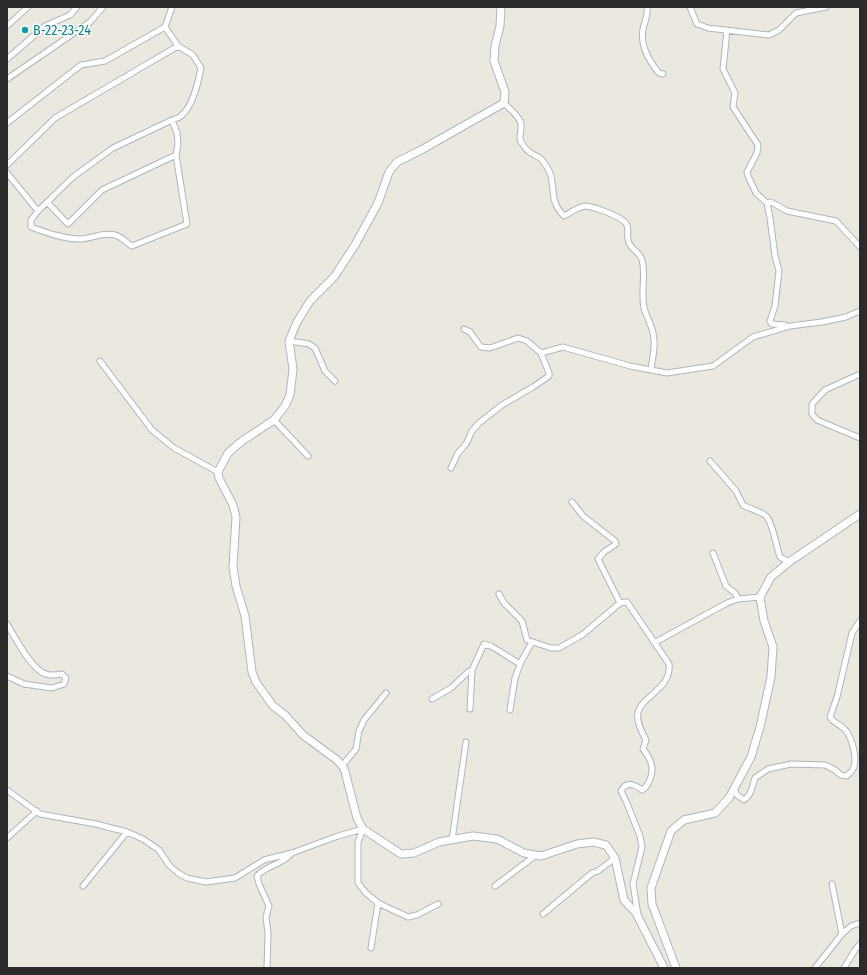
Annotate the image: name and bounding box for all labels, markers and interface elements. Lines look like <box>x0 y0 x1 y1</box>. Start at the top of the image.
place label: B-22-23-24 <box>33 22 91 39</box>
marker: B-22-23-24 <box>20 25 30 35</box>

